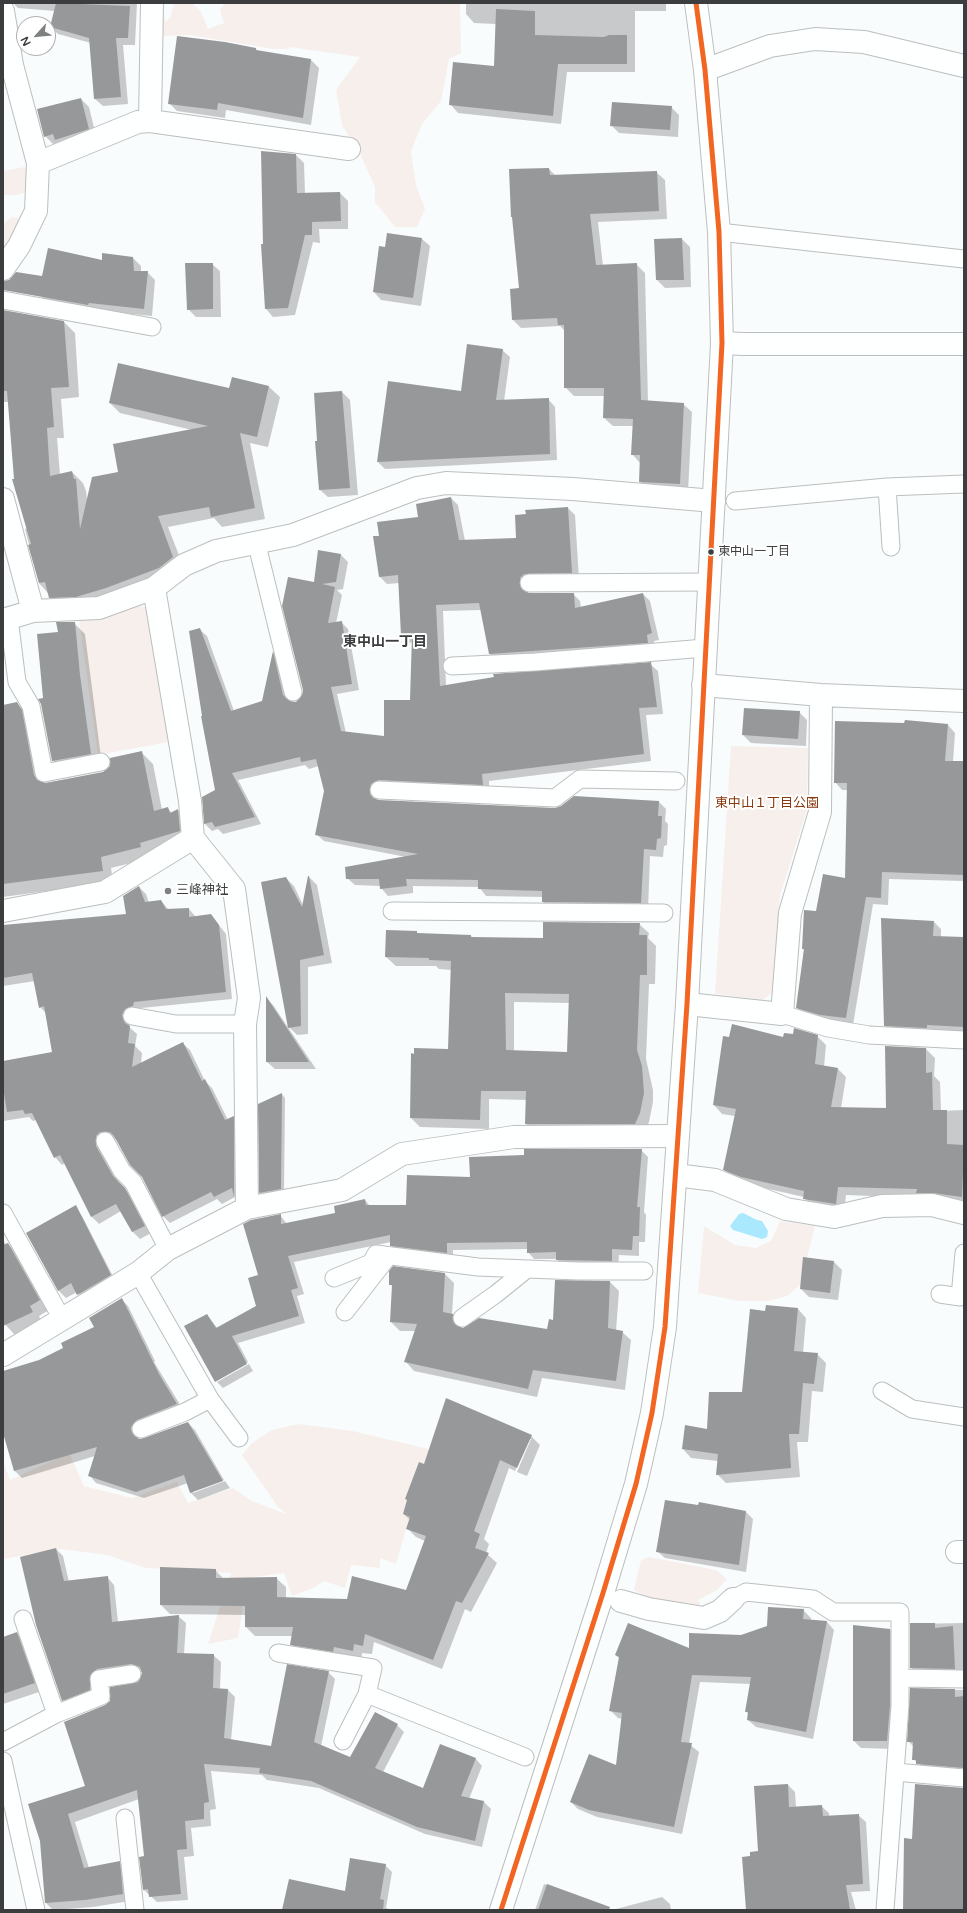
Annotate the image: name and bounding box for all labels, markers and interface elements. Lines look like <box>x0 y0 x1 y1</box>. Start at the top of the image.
north arrow <box>16 16 56 56</box>
text: N <box>18 34 34 48</box>
place label: 東中山一丁目 <box>718 545 790 559</box>
marker: 東中山一丁目 <box>706 547 716 557</box>
district label: 東中山一丁目 <box>343 634 427 650</box>
park label: 東中山１丁目公園 <box>715 796 819 812</box>
place label: 三峰神社 <box>176 883 228 899</box>
marker: 三峰神社 <box>163 886 173 896</box>

